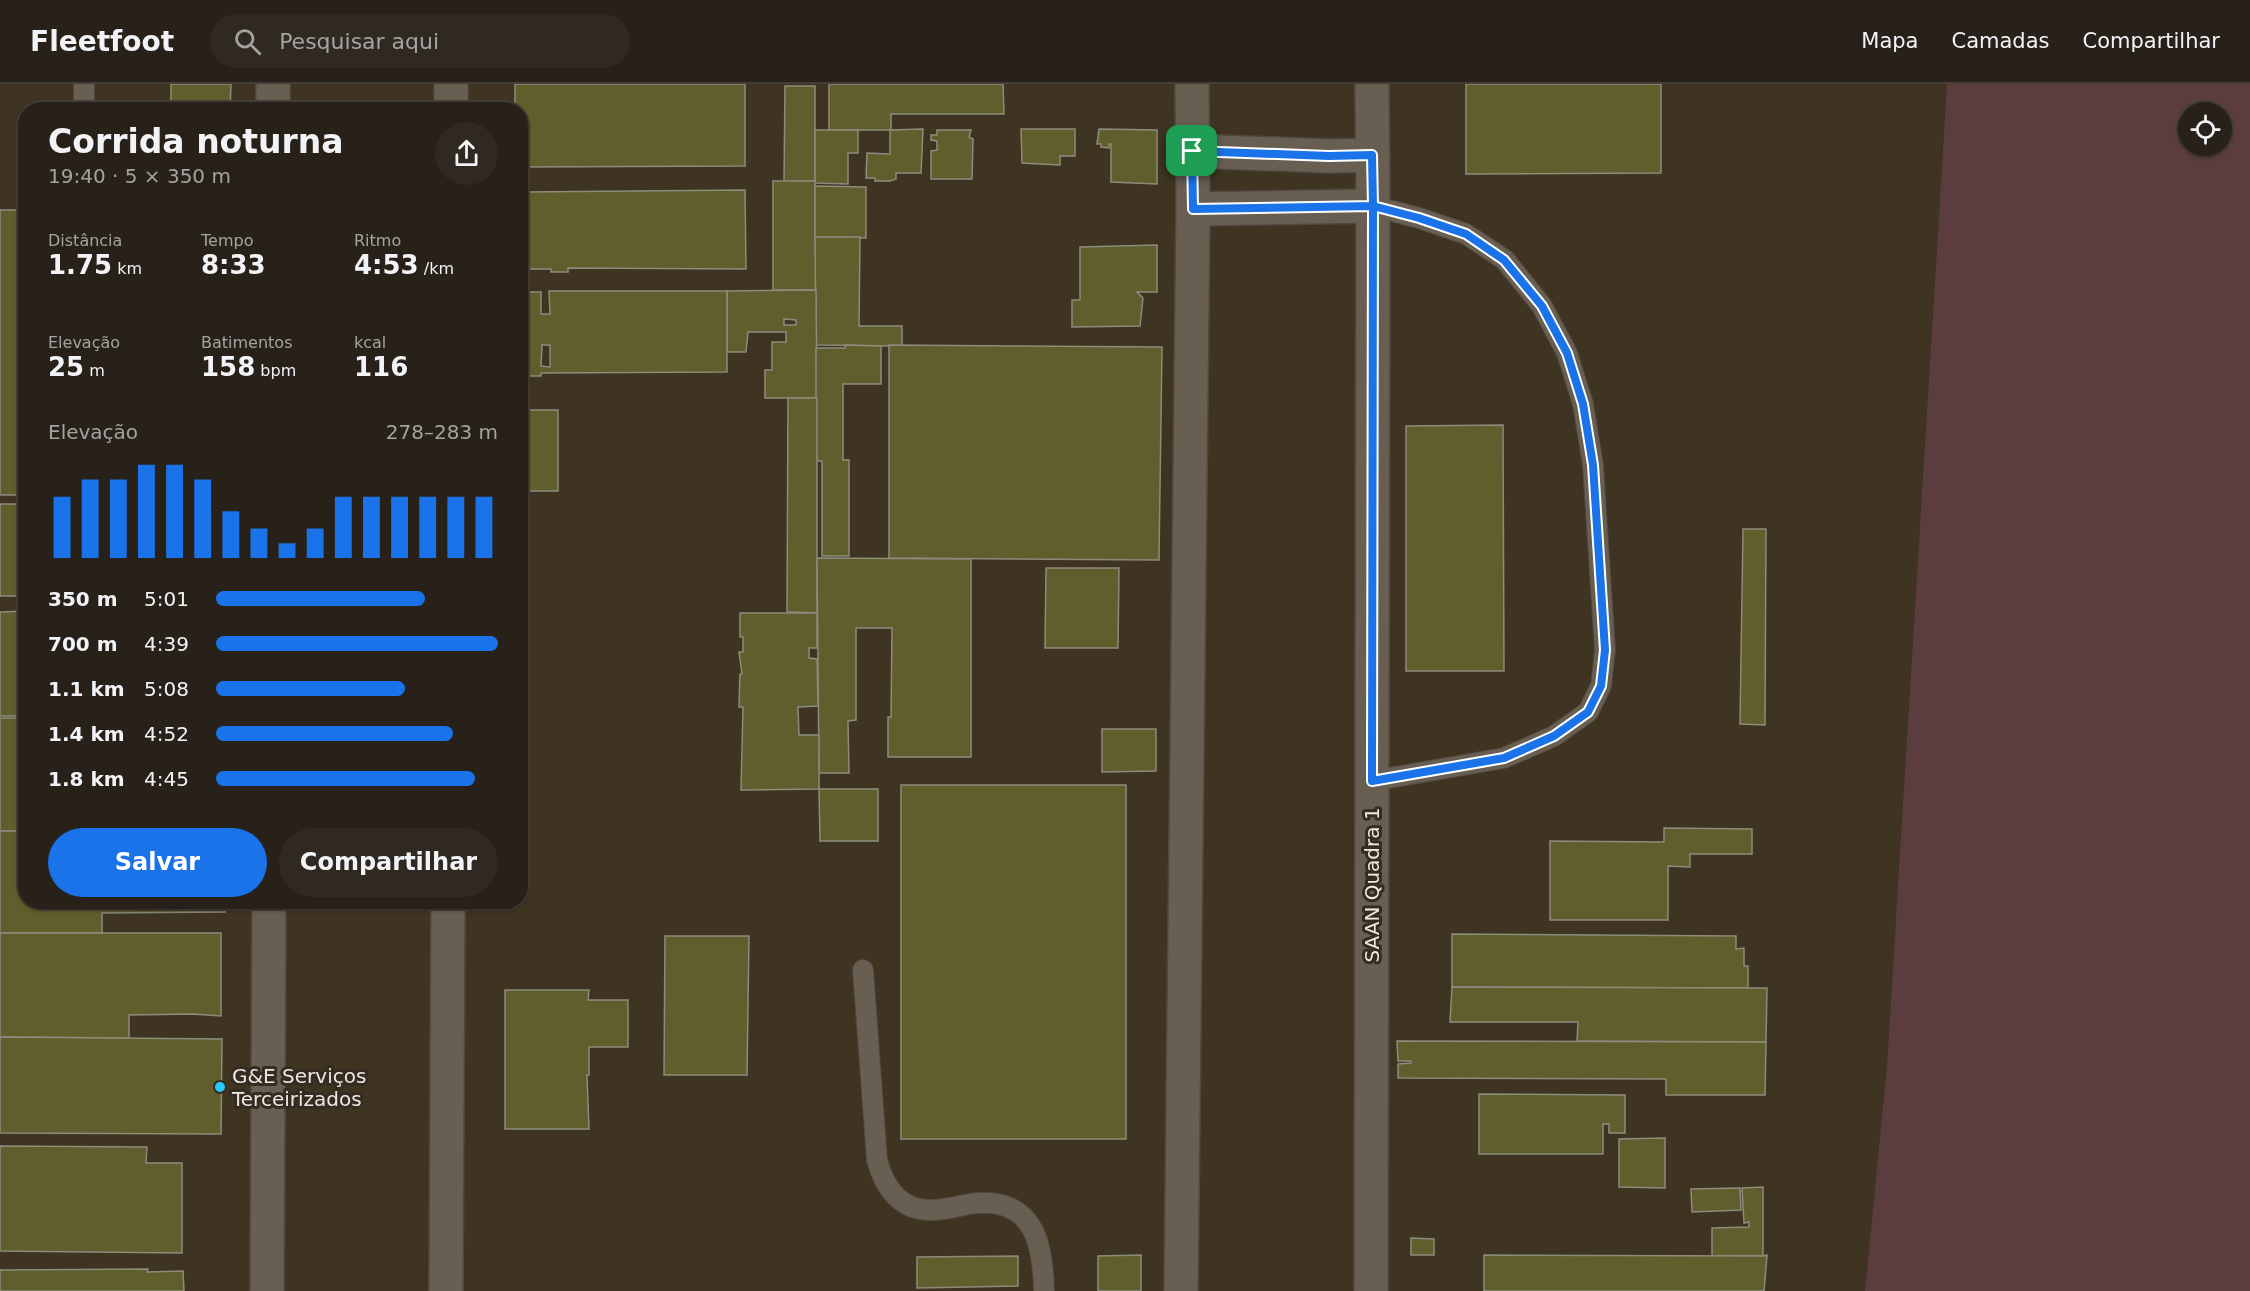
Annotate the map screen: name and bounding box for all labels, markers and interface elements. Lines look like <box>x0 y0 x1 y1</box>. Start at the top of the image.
search box <box>210 14 630 68</box>
text: Fleetfoot <box>30 25 174 58</box>
icon: search <box>231 25 264 58</box>
text: Pesquisar aqui <box>279 29 439 54</box>
text: Mapa <box>1861 29 1918 53</box>
text: Camadas <box>1951 29 2049 53</box>
text: Compartilhar <box>2082 29 2220 53</box>
map controls <box>2178 102 2232 156</box>
button: locate <box>2178 102 2232 156</box>
text: Corrida noturna <box>48 122 344 161</box>
button: share <box>435 122 498 185</box>
pin <box>1166 125 1217 176</box>
icon: arrive <box>1175 134 1208 167</box>
text: 19:40 · 5 × 350 m <box>48 164 231 188</box>
text: Distância <box>48 231 122 250</box>
text: Tempo <box>201 231 253 250</box>
text: Ritmo <box>354 231 401 250</box>
text: 1.75 <box>48 250 112 280</box>
text: 8:33 <box>201 250 266 280</box>
text: 4:53 <box>354 250 419 280</box>
text: km <box>112 259 142 278</box>
text: /km <box>419 259 454 278</box>
text: Elevação <box>48 333 120 352</box>
text: Batimentos <box>201 333 292 352</box>
text: kcal <box>354 333 386 352</box>
text: 25 <box>48 352 84 382</box>
text: 158 <box>201 352 255 382</box>
text: 116 <box>354 352 408 382</box>
text: m <box>84 361 105 380</box>
text: bpm <box>255 361 296 380</box>
text: Elevação <box>48 420 138 444</box>
text: 278–283 m <box>386 420 498 444</box>
text: 350 m <box>48 587 118 611</box>
text: 5:01 <box>144 587 189 611</box>
text: 700 m <box>48 632 118 656</box>
text: 4:39 <box>144 632 189 656</box>
text: 1.1 km <box>48 677 125 701</box>
text: 5:08 <box>144 677 189 701</box>
text: 1.4 km <box>48 722 125 746</box>
text: 4:52 <box>144 722 189 746</box>
text: 1.8 km <box>48 767 125 791</box>
text: 4:45 <box>144 767 189 791</box>
street label: SAAN Quadra 1 <box>1360 807 1384 963</box>
button: Salvar <box>48 828 267 897</box>
button: Compartilhar <box>279 828 498 897</box>
place label: G&E Serviços Terceirizados <box>231 1064 366 1111</box>
marker: G&E Serviços Terceirizados <box>213 1080 227 1094</box>

